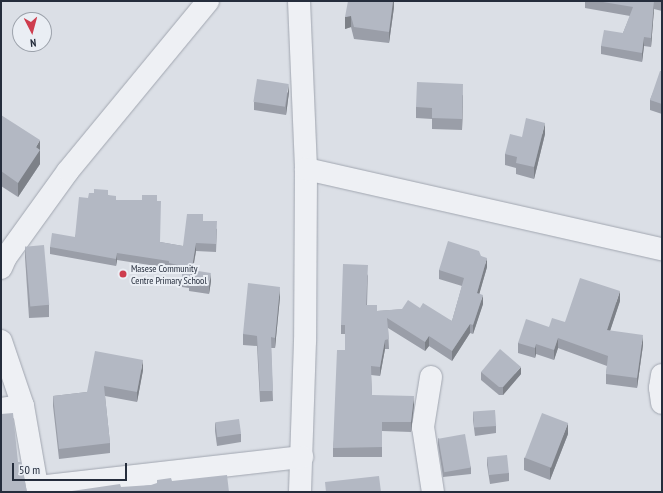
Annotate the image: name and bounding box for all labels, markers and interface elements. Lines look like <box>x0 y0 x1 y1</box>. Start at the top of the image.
north arrow <box>12 12 52 52</box>
text: N <box>29 36 37 50</box>
place label: Masese Community Centre Primary School <box>131 262 207 286</box>
marker: Masese Community Centre Primary School <box>118 269 128 279</box>
scale bar <box>14 455 129 481</box>
text: 50 m <box>19 462 40 477</box>

